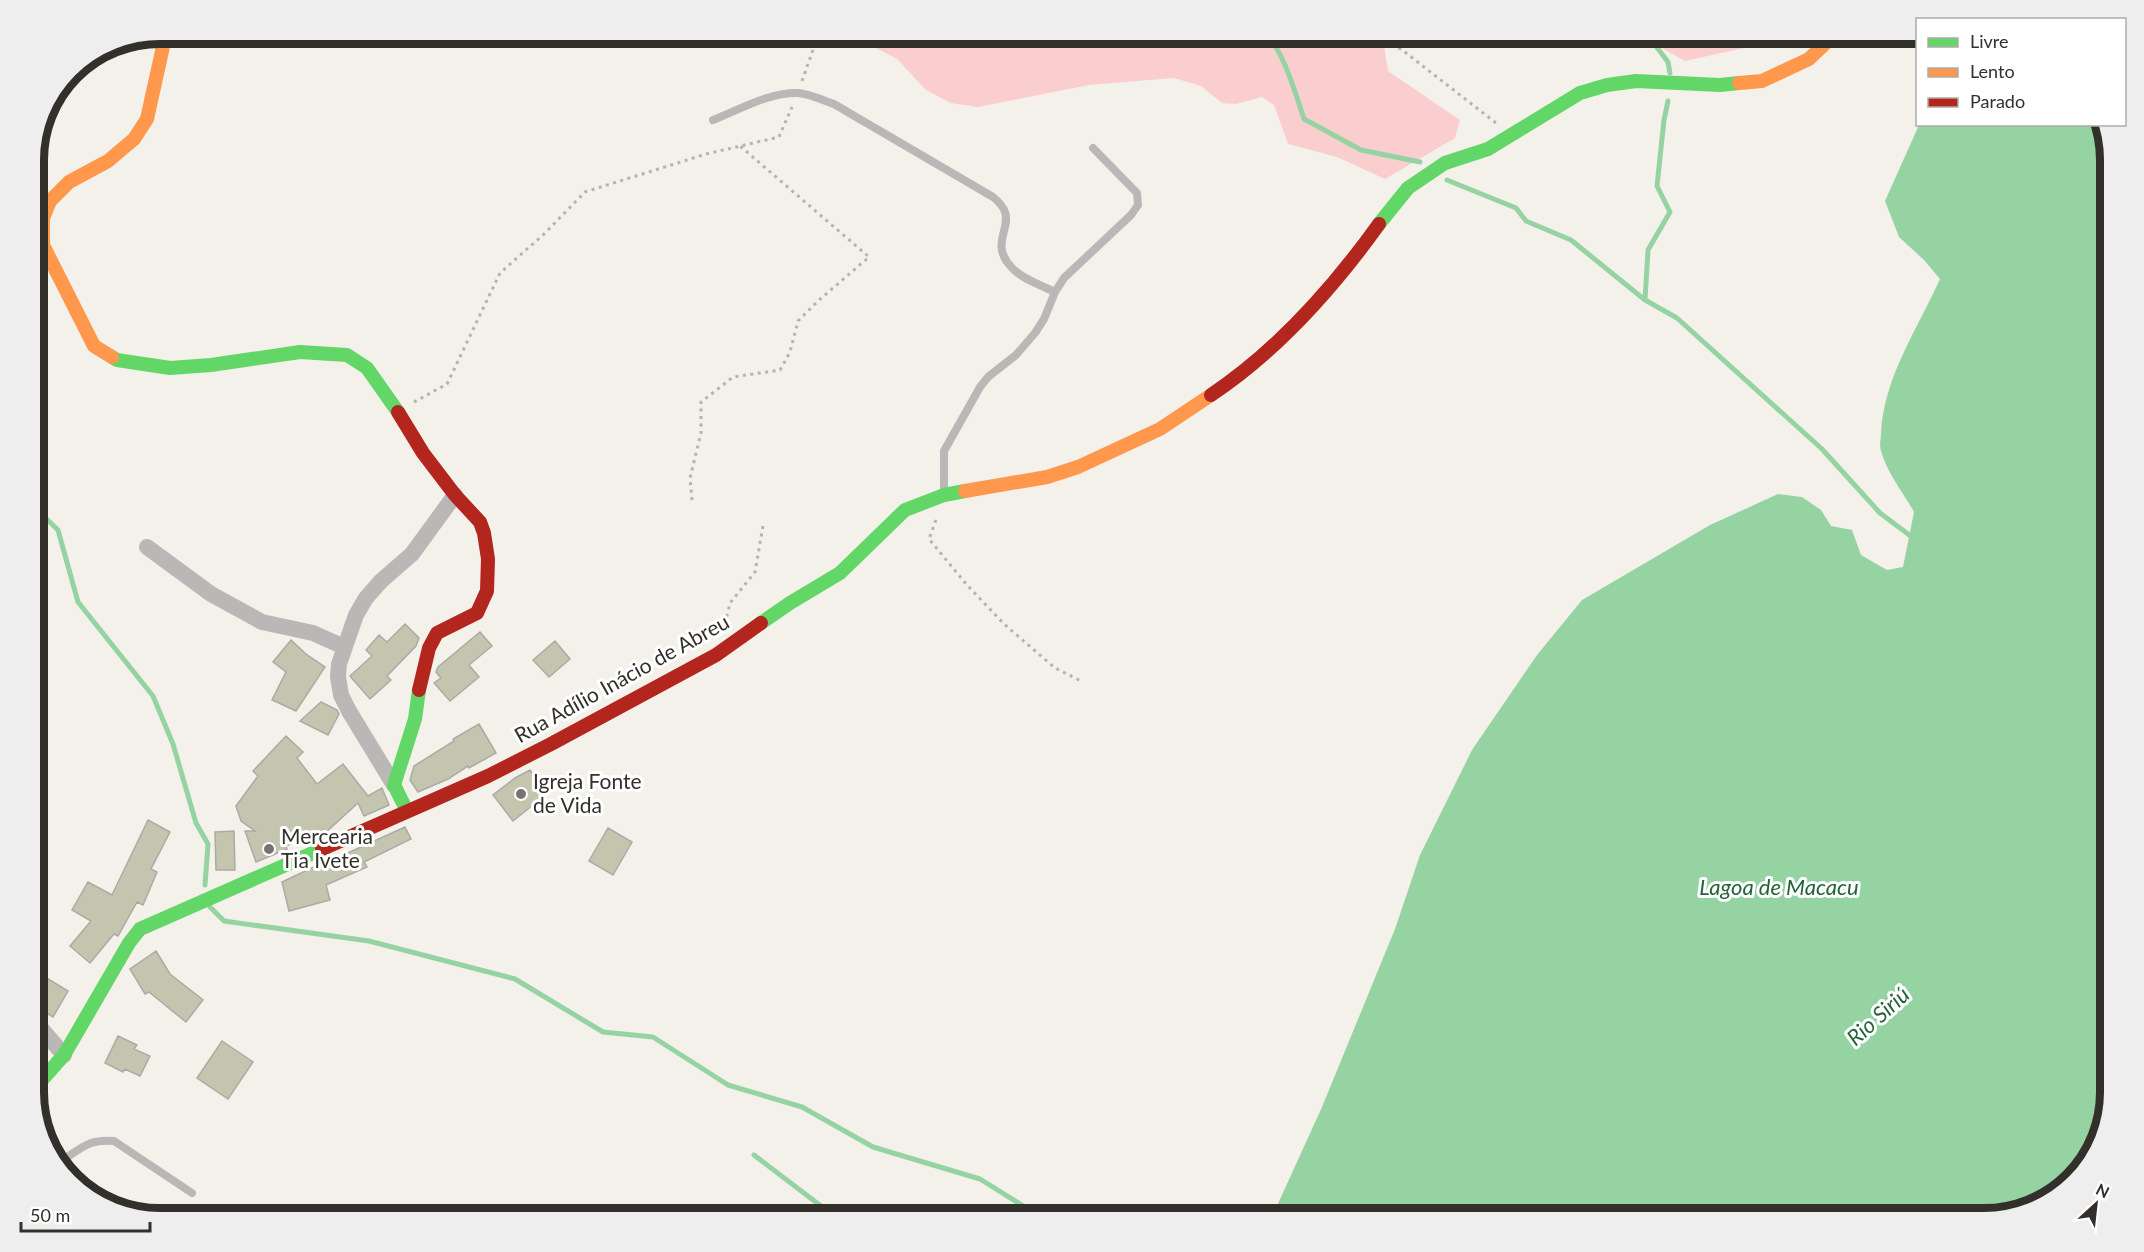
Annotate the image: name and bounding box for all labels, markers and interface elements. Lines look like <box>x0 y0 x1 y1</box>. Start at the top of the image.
legend <box>1916 18 2126 126</box>
text: Livre <box>1970 30 2009 52</box>
text: Lento <box>1970 60 2015 82</box>
text: Parado <box>1970 90 2025 112</box>
street label: Rua Adílio Inácio de Abreu <box>510 608 733 747</box>
place label: Igreja Fonte de Vida <box>533 768 642 817</box>
marker: Igreja Fonte de Vida <box>514 787 528 801</box>
place label: Mercearia Tia Ivete <box>281 823 373 872</box>
marker: Mercearia Tia Ivete <box>262 842 276 856</box>
water label: Lagoa de Macacu <box>1699 873 1859 900</box>
water label: Rio Siriú <box>1841 981 1914 1051</box>
north arrow <box>2066 1174 2126 1234</box>
text: N <box>2093 1179 2113 1201</box>
scale bar <box>21 1195 150 1233</box>
text: 50 m <box>30 1204 70 1226</box>

